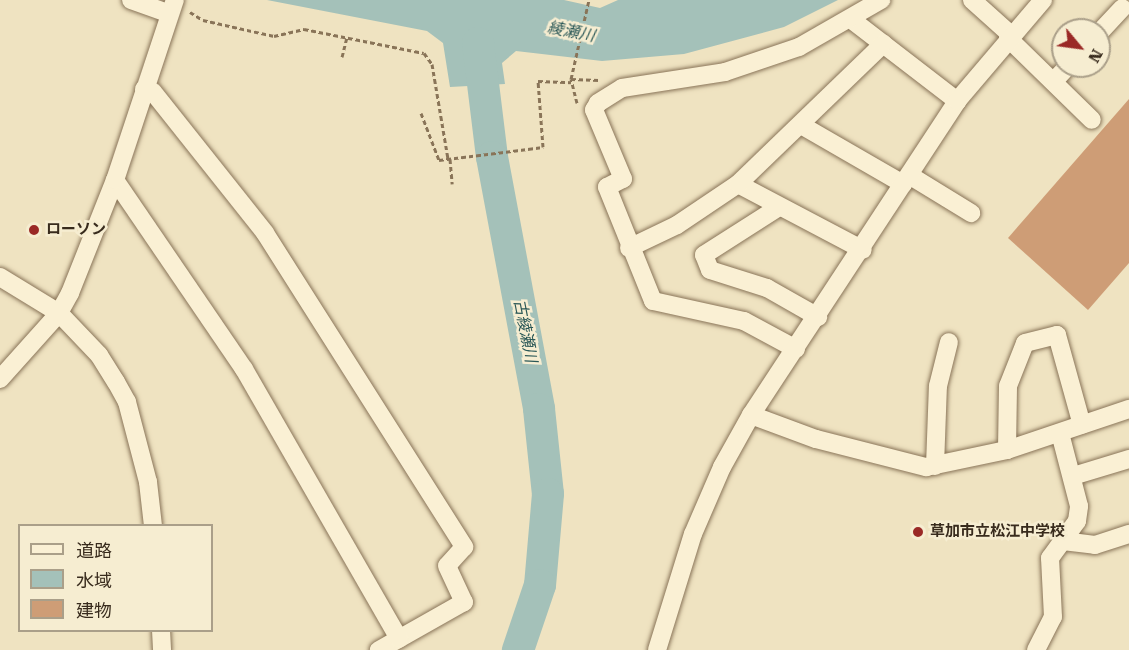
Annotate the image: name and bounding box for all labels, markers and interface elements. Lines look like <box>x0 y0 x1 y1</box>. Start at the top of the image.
water label: 綾瀬川 <box>546 18 596 46</box>
north arrow <box>1051 18 1111 78</box>
text: N <box>1084 46 1107 66</box>
place label: ローソン <box>46 221 106 239</box>
marker: ローソン <box>27 223 41 237</box>
water label: 古綾瀬川 <box>509 298 541 364</box>
place label: 草加市立松江中学校 <box>930 523 1065 541</box>
legend <box>18 524 213 632</box>
marker: 草加市立松江中学校 <box>911 525 925 539</box>
text: 道路 <box>76 540 112 561</box>
text: 水域 <box>76 570 112 591</box>
text: 建物 <box>76 600 112 621</box>

